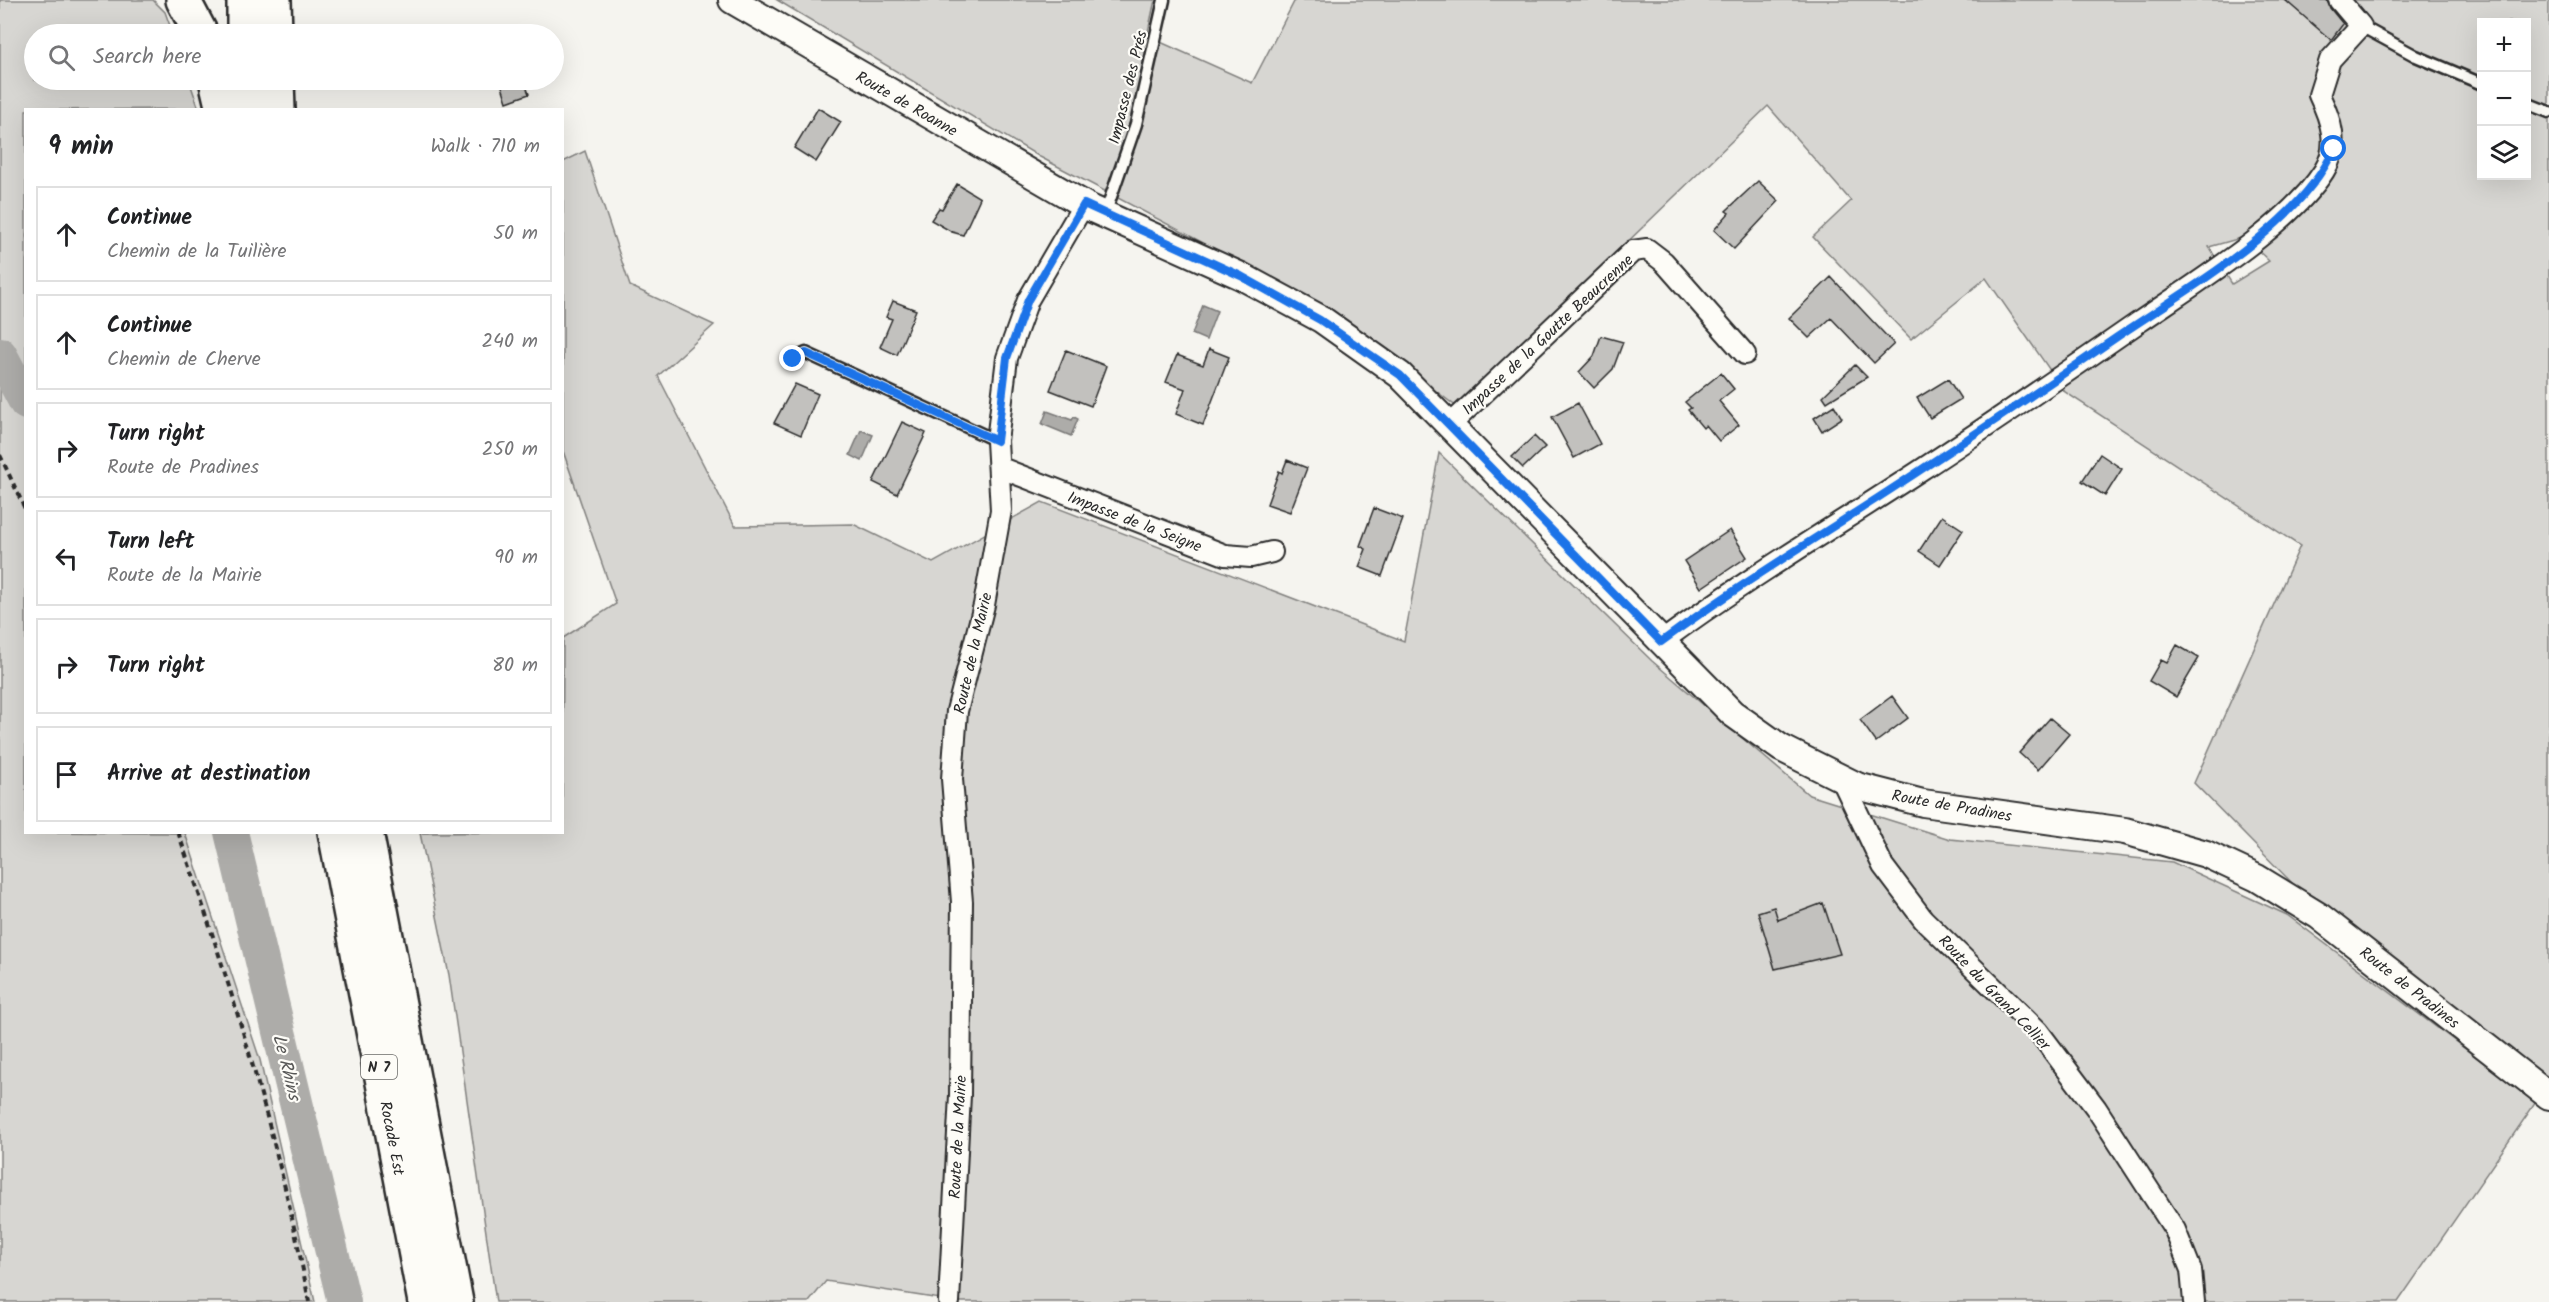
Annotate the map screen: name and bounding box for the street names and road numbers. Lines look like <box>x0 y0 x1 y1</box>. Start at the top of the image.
street label: Impasse des Prés <box>1102 28 1155 147</box>
street label: Route de Roanne <box>851 65 962 144</box>
street label: Impasse de la Goutte Beaucrenne <box>1457 249 1639 422</box>
street label: Impasse de la Seigne <box>1064 485 1205 560</box>
street label: Route de la Mairie <box>947 590 1000 716</box>
street label: Route de Pradines <box>1890 784 2014 829</box>
street label: Route du Grand Cellier <box>1932 929 2057 1058</box>
street label: Route de Pradines <box>2353 941 2465 1036</box>
road number: N 7 <box>361 1055 397 1079</box>
street label: Route de la Mairie <box>943 1075 974 1200</box>
street label: Rocade Est <box>372 1099 411 1178</box>

